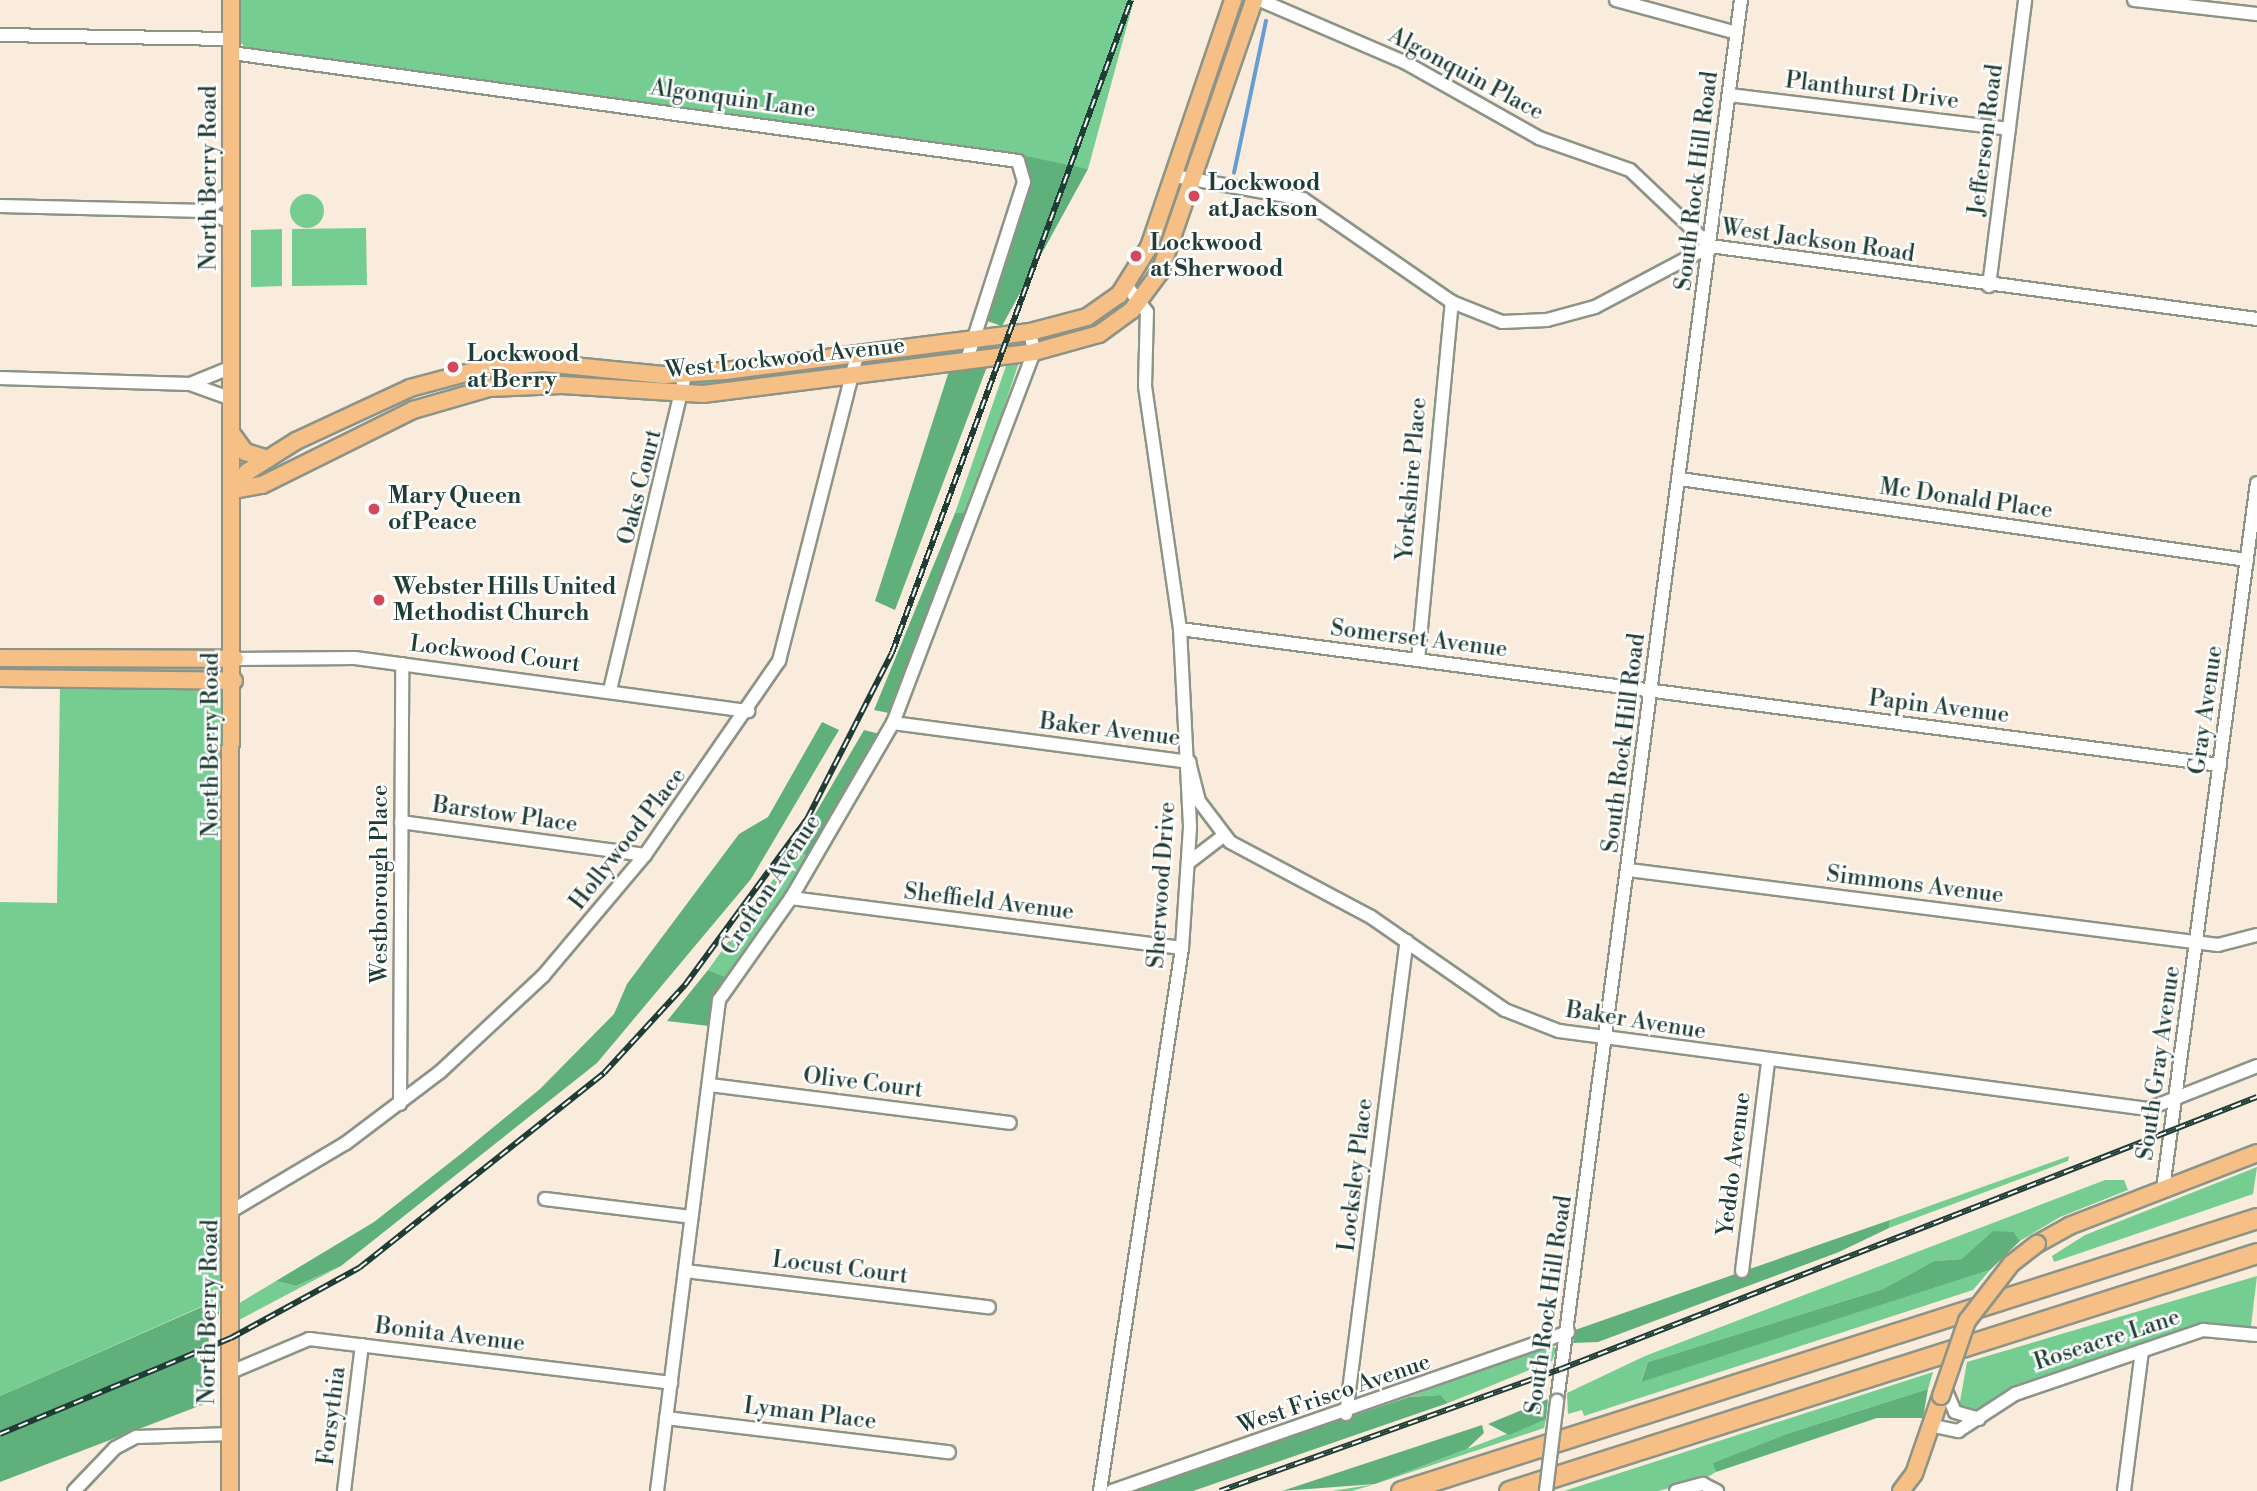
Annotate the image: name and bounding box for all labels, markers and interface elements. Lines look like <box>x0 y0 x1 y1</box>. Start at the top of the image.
street label: Algonquin Place <box>1384 21 1548 127</box>
street label: Jefferson Road <box>1963 63 2009 217</box>
street label: Planthurst Drive <box>1784 67 1960 115</box>
street label: South Rock Hill Road <box>1670 70 1724 292</box>
street label: Algonquin Lane <box>649 74 817 124</box>
street label: North Berry Road <box>195 85 223 271</box>
place label: Lockwood at Jackson <box>1208 169 1320 223</box>
marker: Lockwood at Jackson <box>1186 188 1202 204</box>
street label: West Jackson Road <box>1720 214 1916 268</box>
place label: Lockwood at Sherwood <box>1150 229 1284 283</box>
marker: Lockwood at Sherwood <box>1128 248 1144 264</box>
street label: West Lockwood Avenue <box>664 332 906 384</box>
place label: Lockwood at Berry <box>467 340 579 394</box>
marker: Lockwood at Berry <box>445 359 461 375</box>
street label: Yorkshire Place <box>1391 396 1433 562</box>
street label: Oaks Court <box>612 426 668 548</box>
street label: Mc Donald Place <box>1878 473 2054 525</box>
place label: Mary Queen of Peace <box>388 482 521 536</box>
marker: Mary Queen of Peace <box>366 501 382 517</box>
place label: Webster Hills United Methodist Church <box>393 573 617 627</box>
marker: Webster Hills United Methodist Church <box>371 592 387 608</box>
street label: Somerset Avenue <box>1329 614 1509 664</box>
street label: Lockwood Court <box>408 630 582 678</box>
street label: South Rock Hill Road <box>1597 632 1651 854</box>
street label: Gray Avenue <box>2183 644 2229 776</box>
street label: North Berry Road <box>197 652 225 838</box>
street label: Papin Avenue <box>1867 685 2011 729</box>
street label: Baker Avenue <box>1038 708 1182 752</box>
street label: Hollywood Place <box>564 762 692 916</box>
street label: Westborough Place <box>366 784 394 984</box>
street label: Barstow Place <box>431 791 579 839</box>
street label: Sherwood Drive <box>1142 801 1182 969</box>
street label: Crofton Avenue <box>715 809 827 961</box>
street label: Simmons Avenue <box>1825 860 2005 910</box>
street label: Sheffield Avenue <box>902 878 1076 926</box>
street label: South Gray Avenue <box>2132 964 2186 1162</box>
street label: Baker Avenue <box>1564 996 1708 1046</box>
street label: Olive Court <box>802 1062 924 1104</box>
street label: Yeddo Avenue <box>1711 1091 1757 1237</box>
street label: Locksley Place <box>1333 1097 1379 1253</box>
street label: South Rock Hill Road <box>1520 1194 1578 1416</box>
street label: North Berry Road <box>194 1219 224 1405</box>
street label: Locust Court <box>771 1246 909 1290</box>
street label: Roseacre Lane <box>2031 1303 2183 1377</box>
street label: Bonita Avenue <box>373 1312 527 1358</box>
street label: West Frisco Avenue <box>1234 1348 1434 1440</box>
street label: Forsythia <box>312 1365 352 1467</box>
street label: Lyman Place <box>742 1392 878 1436</box>

